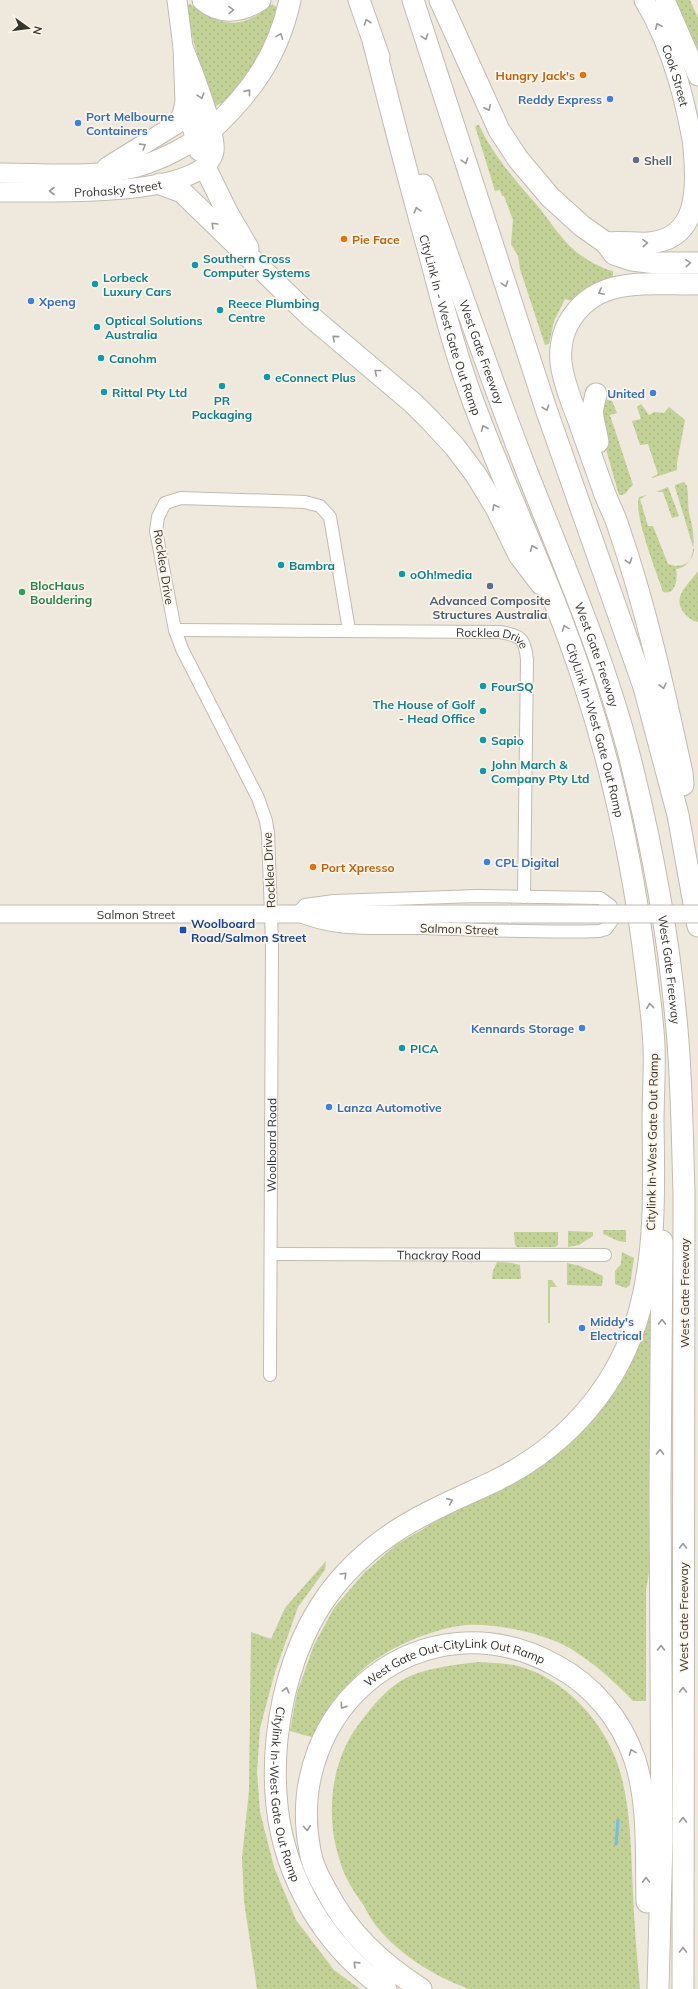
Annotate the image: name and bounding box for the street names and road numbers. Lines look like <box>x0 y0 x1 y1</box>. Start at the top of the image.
street label: Cook Street <box>659 42 692 108</box>
street label: Prohasky Street <box>74 176 163 199</box>
street label: CityLink In - West Gate Out Ramp <box>417 233 485 417</box>
street label: West Gate Freeway <box>457 298 508 407</box>
street label: Rocklea Drive <box>151 528 177 606</box>
street label: West Gate Freeway <box>572 600 623 709</box>
street label: Rocklea Drive <box>456 624 532 650</box>
street label: CityLink In-West Gate Out Ramp <box>563 640 628 819</box>
street label: Rocklea Drive <box>260 832 278 908</box>
street label: Salmon Street <box>97 907 175 922</box>
street label: West Gate Freeway <box>655 914 684 1026</box>
street label: Salmon Street <box>420 920 498 938</box>
street label: Citylink In-West Gate Out Ramp <box>643 1053 661 1231</box>
street label: Woolboard Road <box>263 1098 279 1192</box>
street label: West Gate Freeway <box>677 1237 692 1348</box>
street label: Thackray Road <box>397 1247 481 1262</box>
street label: West Gate Freeway <box>676 1561 691 1672</box>
street label: West Gate Out-CityLink Out Ramp <box>360 1635 548 1689</box>
street label: Citylink In-West Gate Out Ramp <box>268 1706 304 1884</box>

